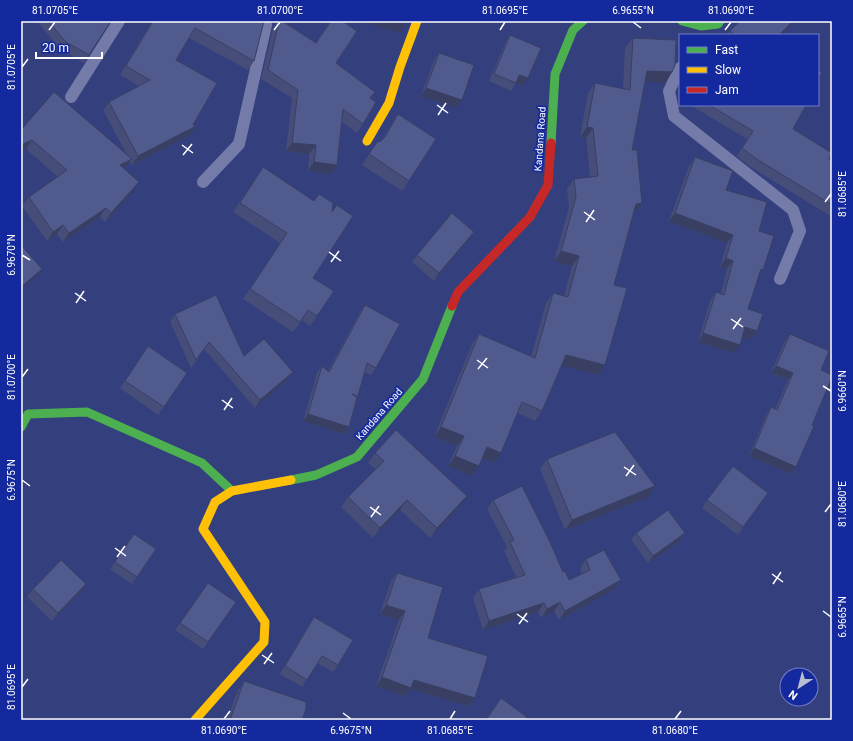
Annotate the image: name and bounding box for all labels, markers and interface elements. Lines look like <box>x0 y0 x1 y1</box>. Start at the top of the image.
text: 81.0705°E <box>32 5 78 16</box>
text: 81.0700°E <box>257 5 303 16</box>
text: 81.0695°E <box>482 5 528 16</box>
text: 6.9655°N <box>612 5 654 16</box>
text: 81.0690°E <box>708 5 754 16</box>
scale bar <box>36 34 102 60</box>
legend <box>679 34 819 106</box>
text: 20 m <box>42 41 69 55</box>
text: Fast <box>715 43 738 57</box>
text: 81.0705°E <box>6 44 17 90</box>
text: Slow <box>715 63 741 77</box>
text: Jam <box>715 83 739 97</box>
street label: Kandana Road <box>532 106 548 172</box>
text: 81.0685°E <box>837 171 848 217</box>
text: 6.9670°N <box>6 234 17 276</box>
text: 81.0700°E <box>6 354 17 400</box>
text: 6.9660°N <box>837 370 848 412</box>
street label: Kandana Road <box>354 386 404 442</box>
text: 6.9675°N <box>6 459 17 501</box>
text: 81.0680°E <box>837 481 848 527</box>
text: 6.9665°N <box>837 596 848 638</box>
text: 81.0695°E <box>6 664 17 710</box>
north arrow <box>779 667 819 707</box>
text: N <box>786 687 800 702</box>
text: 81.0690°E <box>201 725 247 736</box>
text: 6.9675°N <box>330 725 372 736</box>
text: 81.0685°E <box>427 725 473 736</box>
text: 81.0680°E <box>652 725 698 736</box>

